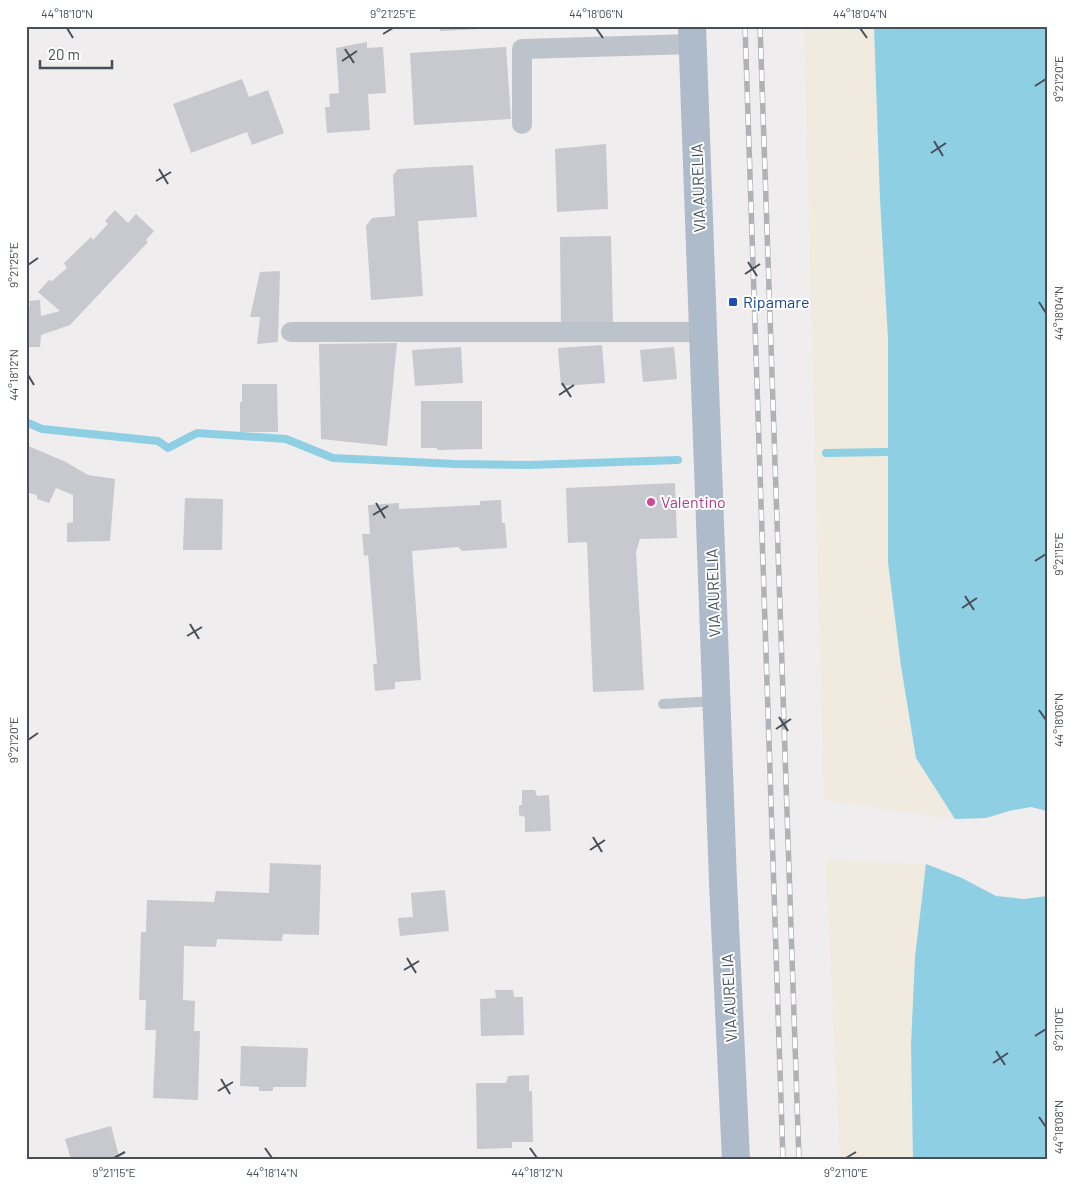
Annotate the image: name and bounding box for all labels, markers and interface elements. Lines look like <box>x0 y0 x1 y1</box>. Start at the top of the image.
text: 44°18'10"N <box>41 6 93 20</box>
text: 9°21'25"E <box>370 6 416 20</box>
text: 44°18'06"N <box>569 6 623 20</box>
text: 44°18'04"N <box>833 6 887 20</box>
scale bar <box>40 38 112 70</box>
text: 20 m <box>48 45 80 63</box>
text: 9°21'20"E <box>1051 56 1065 102</box>
street label: VIA AURELIA <box>686 143 709 233</box>
text: 9°21'25"E <box>6 242 20 288</box>
text: 44°18'04"N <box>1051 286 1065 340</box>
place label: Ripamare <box>743 292 810 311</box>
marker: Ripamare <box>727 296 739 308</box>
text: 44°18'12"N <box>6 349 20 401</box>
place label: Valentino <box>661 492 726 511</box>
marker: Valentino <box>645 496 657 508</box>
text: 9°21'15"E <box>1051 532 1065 576</box>
street label: VIA AURELIA <box>701 548 724 638</box>
text: 44°18'06"N <box>1051 693 1065 747</box>
text: 9°21'20"E <box>6 717 20 763</box>
street label: VIA AURELIA <box>717 953 740 1043</box>
text: 9°21'10"E <box>1051 1007 1065 1051</box>
text: 44°18'08"N <box>1051 1100 1065 1154</box>
text: 9°21'15"E <box>92 1165 136 1179</box>
text: 44°18'14"N <box>246 1165 298 1179</box>
text: 44°18'12"N <box>511 1165 563 1179</box>
text: 9°21'10"E <box>824 1165 868 1179</box>

